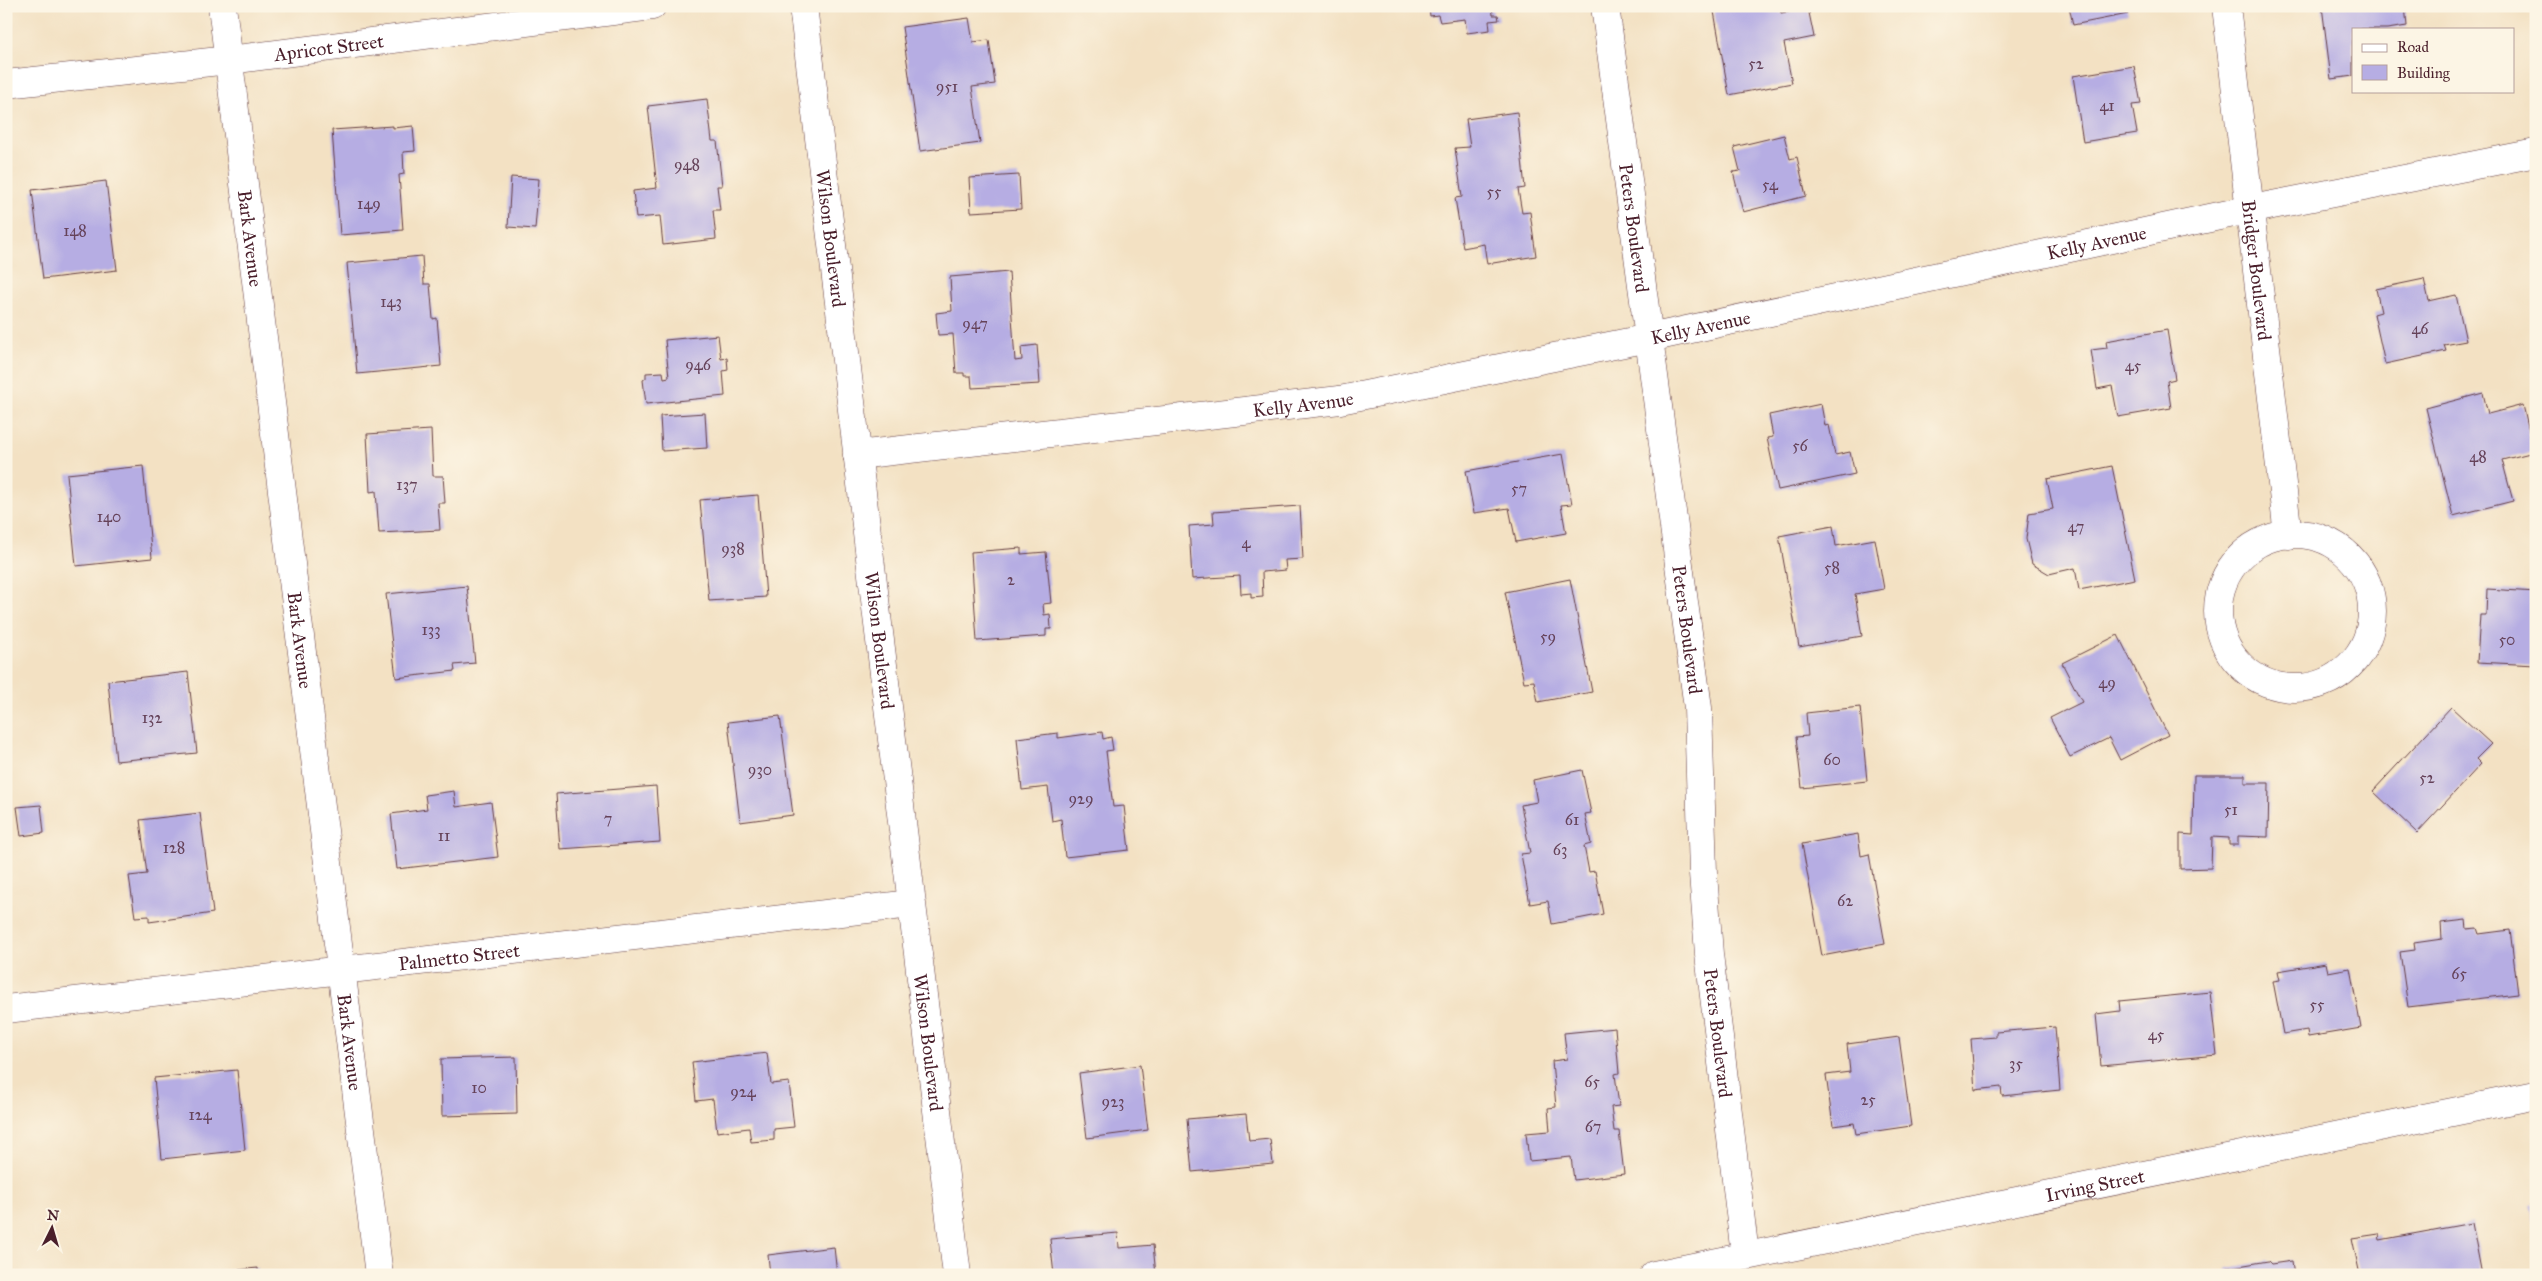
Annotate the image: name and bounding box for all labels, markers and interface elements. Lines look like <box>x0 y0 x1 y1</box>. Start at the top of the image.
legend <box>2352 28 2514 92</box>
street label: Apricot Street <box>272 29 385 66</box>
text: Road <box>2397 38 2429 56</box>
house number: 52 <box>1748 54 1764 73</box>
text: Building <box>2397 64 2451 82</box>
house number: 951 <box>936 77 958 96</box>
house number: 41 <box>2099 96 2115 115</box>
house number: 948 <box>674 155 700 174</box>
street label: Peters Boulevard <box>1614 162 1654 295</box>
street label: Wilson Boulevard <box>811 168 851 309</box>
house number: 54 <box>1762 175 1779 194</box>
house number: 55 <box>1487 182 1502 201</box>
street label: Bark Avenue <box>233 188 268 288</box>
house number: 149 <box>357 194 381 213</box>
street label: Bridger Boulevard <box>2237 199 2277 342</box>
street label: Kelly Avenue <box>2045 220 2149 264</box>
house number: 148 <box>63 221 87 240</box>
house number: 143 <box>380 292 402 311</box>
street label: Kelly Avenue <box>1649 305 1753 349</box>
house number: 947 <box>962 314 988 333</box>
house number: 46 <box>2411 319 2429 338</box>
house number: 946 <box>685 355 712 374</box>
house number: 45 <box>2125 356 2142 375</box>
street label: Kelly Avenue <box>1251 386 1356 421</box>
house number: 56 <box>1792 436 1809 455</box>
house number: 48 <box>2469 447 2487 466</box>
house number: 137 <box>396 475 418 494</box>
house number: 57 <box>1511 479 1527 498</box>
house number: 140 <box>97 507 121 526</box>
house number: 47 <box>2068 517 2084 536</box>
house number: 4 <box>1242 533 1252 552</box>
house number: 938 <box>721 539 745 558</box>
house number: 58 <box>1824 558 1840 577</box>
street label: Peters Boulevard <box>1668 564 1708 696</box>
street label: Wilson Boulevard <box>860 570 900 711</box>
house number: 2 <box>1007 570 1015 589</box>
street label: Bark Avenue <box>283 590 318 690</box>
house number: 133 <box>421 620 441 639</box>
house number: 59 <box>1540 627 1556 646</box>
house number: 50 <box>2499 630 2515 649</box>
house number: 49 <box>2098 673 2116 692</box>
house number: 132 <box>142 708 162 727</box>
house number: 60 <box>1823 750 1841 769</box>
house number: 930 <box>748 760 772 779</box>
house number: 52 <box>2419 768 2435 787</box>
house number: 929 <box>1068 789 1094 808</box>
house number: 51 <box>2224 800 2238 819</box>
house number: 7 <box>604 809 612 828</box>
house number: 61 <box>1565 810 1579 829</box>
house number: 11 <box>438 826 450 845</box>
house number: 128 <box>163 838 185 857</box>
house number: 63 <box>1553 840 1567 859</box>
house number: 62 <box>1837 891 1853 910</box>
street label: Palmetto Street <box>397 938 521 975</box>
house number: 65 <box>2451 964 2467 983</box>
street label: Peters Boulevard <box>1699 967 1738 1099</box>
street label: Wilson Boulevard <box>909 972 949 1113</box>
street label: Bark Avenue <box>333 992 368 1092</box>
house number: 55 <box>2310 995 2325 1014</box>
house number: 45 <box>2148 1025 2165 1044</box>
house number: 35 <box>2009 1054 2023 1073</box>
house number: 65 <box>1584 1072 1600 1091</box>
house number: 10 <box>471 1078 487 1097</box>
house number: 924 <box>730 1082 757 1101</box>
house number: 25 <box>1860 1090 1876 1109</box>
house number: 923 <box>1102 1092 1124 1111</box>
house number: 124 <box>188 1105 213 1124</box>
house number: 67 <box>1585 1117 1601 1136</box>
street label: Irving Street <box>2043 1164 2147 1206</box>
north arrow <box>28 1204 78 1254</box>
text: N <box>46 1207 60 1225</box>

